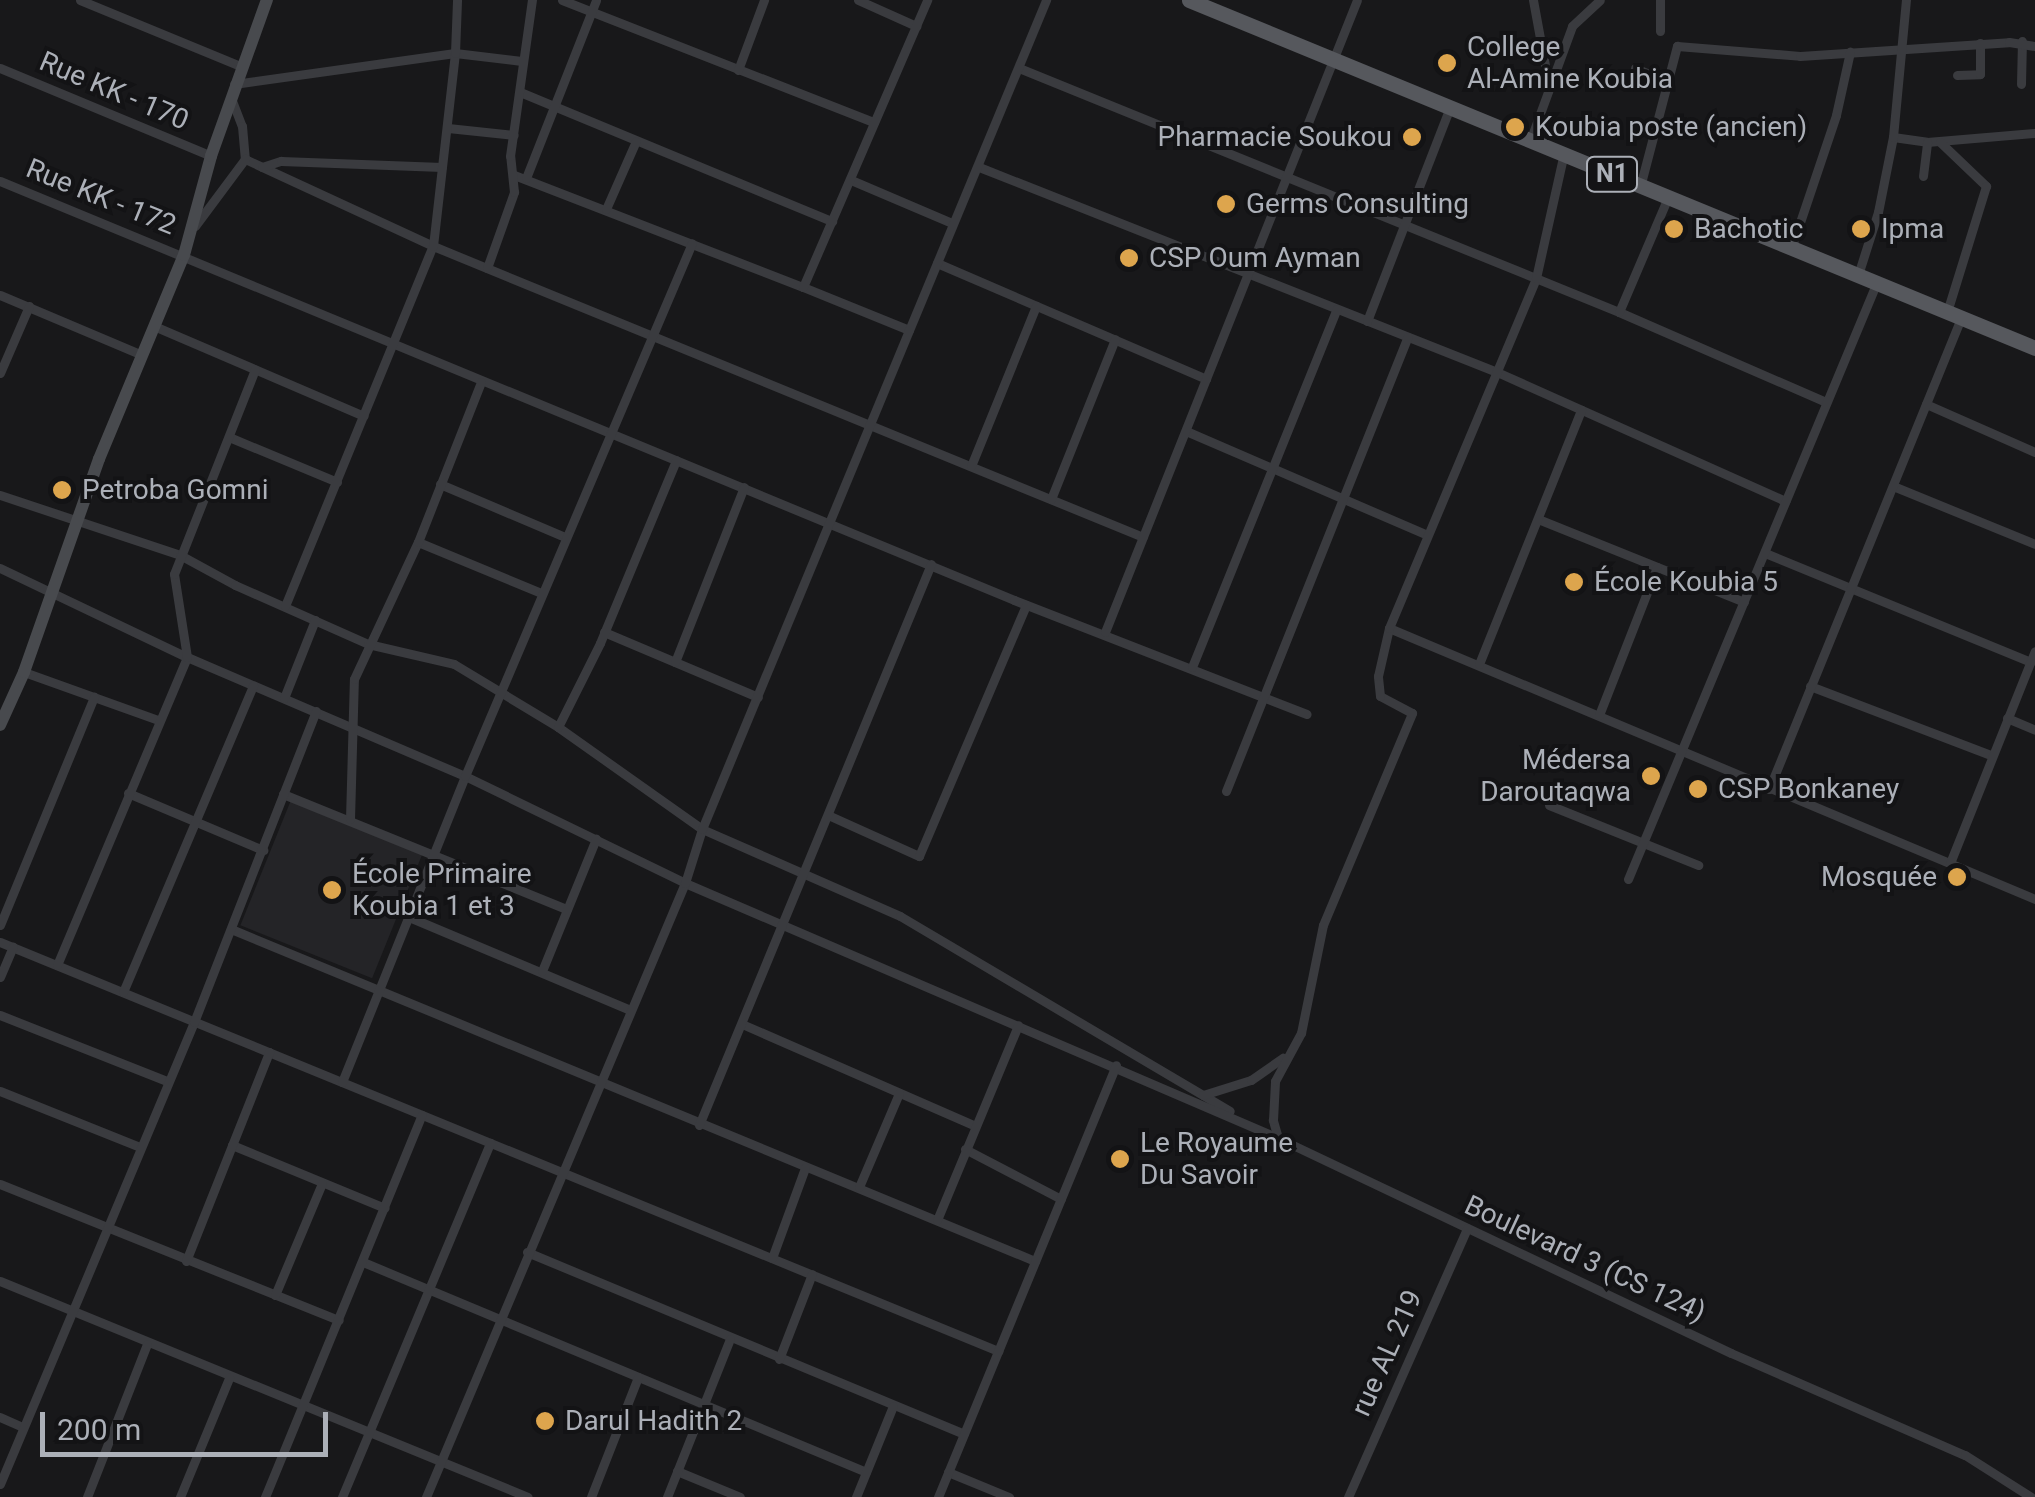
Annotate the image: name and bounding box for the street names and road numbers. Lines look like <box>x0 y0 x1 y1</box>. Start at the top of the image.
street label: Rue KK - 170 <box>35 45 193 137</box>
street label: Rue KK - 172 <box>21 152 181 242</box>
road number: N1 <box>1584 154 1640 194</box>
street label: Boulevard 3 (CS 124) <box>1459 1188 1711 1330</box>
street label: rue AL 219 <box>1344 1285 1430 1421</box>

